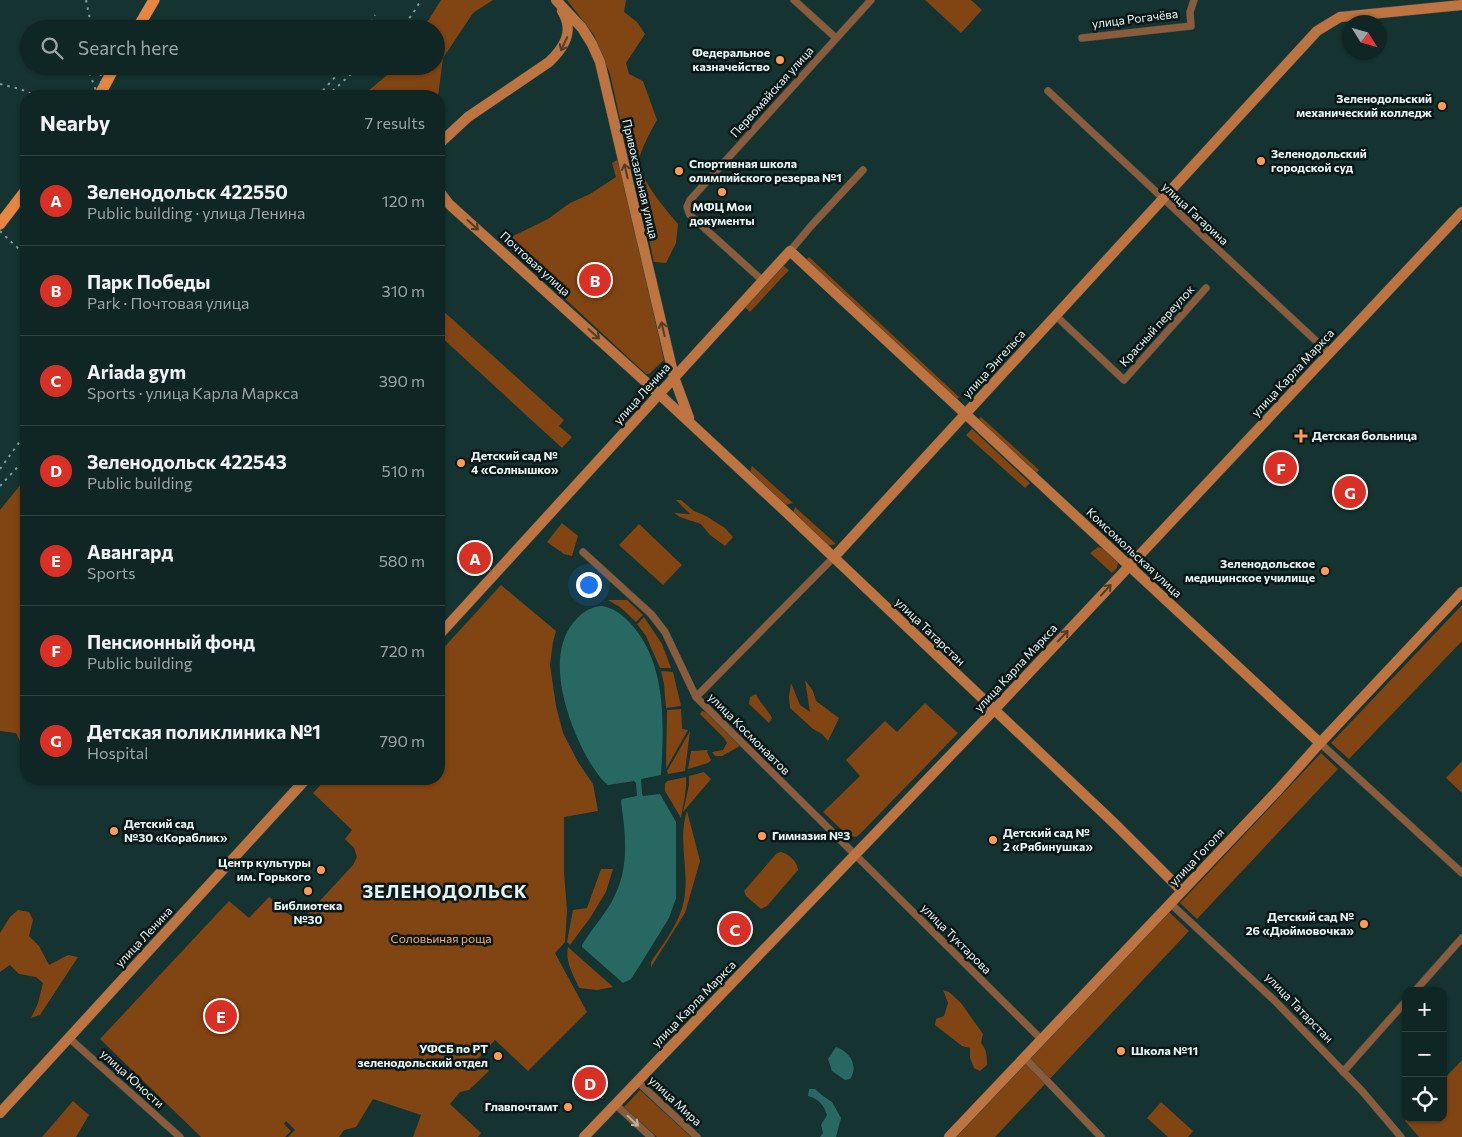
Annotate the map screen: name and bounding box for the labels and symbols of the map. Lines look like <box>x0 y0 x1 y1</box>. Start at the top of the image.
street label: улица Рогачёва <box>1091 6 1179 30</box>
north arrow <box>1342 15 1387 60</box>
one-way arrow <box>558 36 568 51</box>
street label: Первомайская улица <box>727 43 816 140</box>
place label: Федеральное казначейство <box>692 45 770 73</box>
marker: Федеральное казначейство <box>774 54 786 66</box>
place label: Зеленодольский механический колледж <box>1296 91 1433 119</box>
marker: Зеленодольский механический колледж <box>1436 100 1448 112</box>
street label: Привокзальная улица <box>620 118 662 240</box>
place label: Зеленодольский городской суд <box>1271 146 1367 174</box>
marker: Зеленодольский городской суд <box>1255 155 1267 167</box>
place label: Спортивная школа олимпийского резерва №1 <box>689 156 842 184</box>
one-way arrow <box>621 164 630 180</box>
marker: Спортивная школа олимпийского резерва №1 <box>673 165 685 177</box>
street label: улица Гагарина <box>1160 179 1232 248</box>
marker: МФЦ Мои документы <box>716 186 728 198</box>
place label: МФЦ Мои документы <box>689 199 755 227</box>
one-way arrow <box>467 219 480 231</box>
street label: Почтовая улица <box>498 228 574 298</box>
pin: B <box>579 261 611 299</box>
street label: Красный переулок <box>1116 281 1197 369</box>
one-way arrow <box>658 322 667 338</box>
street label: улица Энгельса <box>959 326 1028 400</box>
street label: улица Карла Маркса <box>1248 326 1337 419</box>
one-way arrow <box>587 329 600 340</box>
street label: улица Ленина <box>610 360 672 427</box>
place label: Детская больница <box>1312 428 1417 442</box>
marker: Детская больница <box>1294 429 1308 443</box>
place label: Детский сад № 4 «Солнышко» <box>471 448 559 476</box>
pin: F <box>1265 449 1297 487</box>
marker: Детский сад № 4 «Солнышко» <box>455 457 467 469</box>
pin: G <box>1334 473 1366 511</box>
street label: Комсомольская улица <box>1084 505 1185 600</box>
pin: A <box>459 539 491 577</box>
place label: Зеленодольское медицинское училище <box>1185 556 1315 584</box>
marker: Зеленодольское медицинское училище <box>1319 565 1331 577</box>
your location <box>576 572 602 598</box>
one-way arrow <box>1100 584 1112 597</box>
street label: улица Татарстан <box>893 594 968 668</box>
street label: улица Карла Маркса <box>971 621 1060 714</box>
one-way arrow <box>1057 630 1069 642</box>
street label: улица Космонавтов <box>706 689 794 777</box>
place label: Детский сад №30 «Кораблик» <box>124 816 228 844</box>
marker: Детский сад №30 «Кораблик» <box>108 825 120 837</box>
place label: Детский сад № 2 «Рябинушка» <box>1003 825 1093 853</box>
street label: улица Гоголя <box>1166 825 1227 888</box>
place label: Гимназия №3 <box>772 828 850 842</box>
marker: Гимназия №3 <box>756 830 768 842</box>
marker: Детский сад № 2 «Рябинушка» <box>987 834 999 846</box>
place label: Центр культуры им. Горького <box>218 855 311 883</box>
marker: Центр культуры им. Горького <box>315 864 327 876</box>
district label: ЗЕЛЕНОДОЛЬСК <box>362 880 528 902</box>
marker: Библиотека №30 <box>302 885 314 897</box>
place label: Библиотека №30 <box>274 898 342 926</box>
street label: улица Туктарова <box>919 900 995 976</box>
street label: улица Ленина <box>112 903 175 969</box>
place label: Детский сад № 26 «Дюймовочка» <box>1246 909 1354 937</box>
pin: C <box>719 910 751 948</box>
marker: Детский сад № 26 «Дюймовочка» <box>1358 918 1370 930</box>
park label: Соловьиная роща <box>390 931 492 945</box>
street label: улица Карла Маркса <box>648 957 738 1049</box>
street label: улица Татарстан <box>1263 970 1337 1045</box>
pin: E <box>205 997 237 1035</box>
place label: УФСБ по РТ зеленодольский отдел <box>358 1041 488 1069</box>
place label: Школа №11 <box>1131 1043 1198 1057</box>
marker: Школа №11 <box>1115 1045 1127 1057</box>
street label: улица Юности <box>98 1046 167 1110</box>
marker: УФСБ по РТ зеленодольский отдел <box>492 1050 504 1062</box>
pin: D <box>574 1064 606 1102</box>
street label: улица Мира <box>647 1072 705 1128</box>
place label: Главпочтамт <box>485 1099 558 1113</box>
marker: Главпочтамт <box>562 1101 574 1113</box>
one-way arrow <box>627 1115 639 1127</box>

